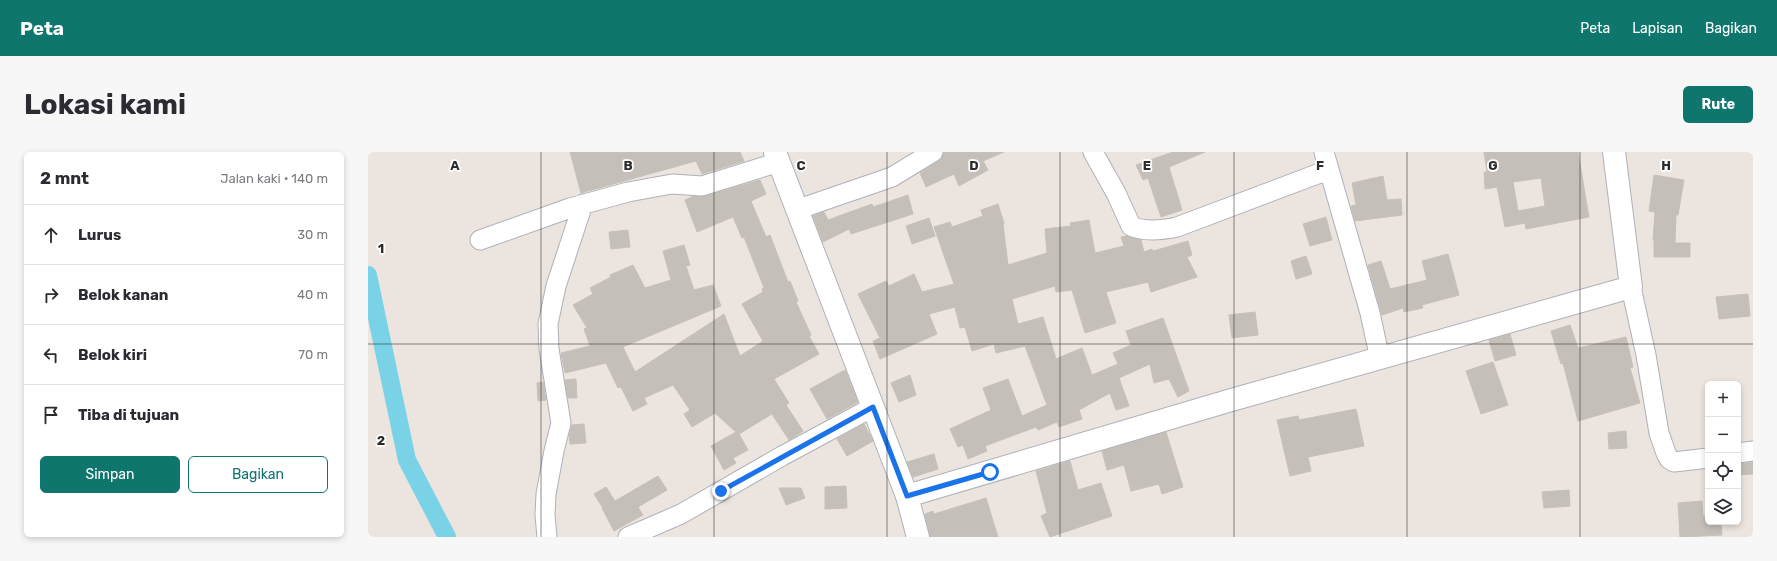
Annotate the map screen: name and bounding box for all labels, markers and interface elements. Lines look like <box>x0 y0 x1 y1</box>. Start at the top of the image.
text: Peta <box>20 17 64 40</box>
text: Peta <box>1580 20 1610 37</box>
text: Lapisan <box>1632 20 1683 37</box>
text: Bagikan <box>1705 20 1757 37</box>
button: Rute <box>1683 86 1753 123</box>
text: Lokasi kami <box>24 88 186 121</box>
text: A <box>450 158 460 173</box>
text: B <box>623 158 633 173</box>
text: C <box>796 158 806 173</box>
text: D <box>969 158 979 173</box>
text: E <box>1143 158 1151 173</box>
text: F <box>1316 158 1324 173</box>
text: G <box>1488 158 1498 173</box>
text: H <box>1661 158 1671 173</box>
text: 2 mnt <box>40 168 89 188</box>
text: Jalan kaki · 140 m <box>220 171 328 186</box>
icon: ahead <box>40 224 62 246</box>
text: Lurus <box>78 226 121 244</box>
text: 30 m <box>297 227 328 242</box>
text: 1 <box>378 241 384 256</box>
icon: right <box>40 284 62 306</box>
text: Belok kanan <box>78 286 168 304</box>
text: 40 m <box>297 287 328 302</box>
icon: left <box>40 344 62 366</box>
text: Belok kiri <box>78 346 147 364</box>
text: 70 m <box>298 347 328 362</box>
map controls <box>1705 381 1741 525</box>
button: + <box>1705 381 1741 417</box>
icon: arrive <box>40 404 62 426</box>
text: Tiba di tujuan <box>78 406 179 424</box>
button: − <box>1705 417 1741 453</box>
text: 2 <box>377 433 385 448</box>
button: locate <box>1705 453 1741 489</box>
button: Simpan <box>40 456 180 493</box>
button: Bagikan <box>188 456 328 493</box>
route start <box>981 463 999 481</box>
route end <box>712 482 730 500</box>
button: layers <box>1705 489 1741 525</box>

